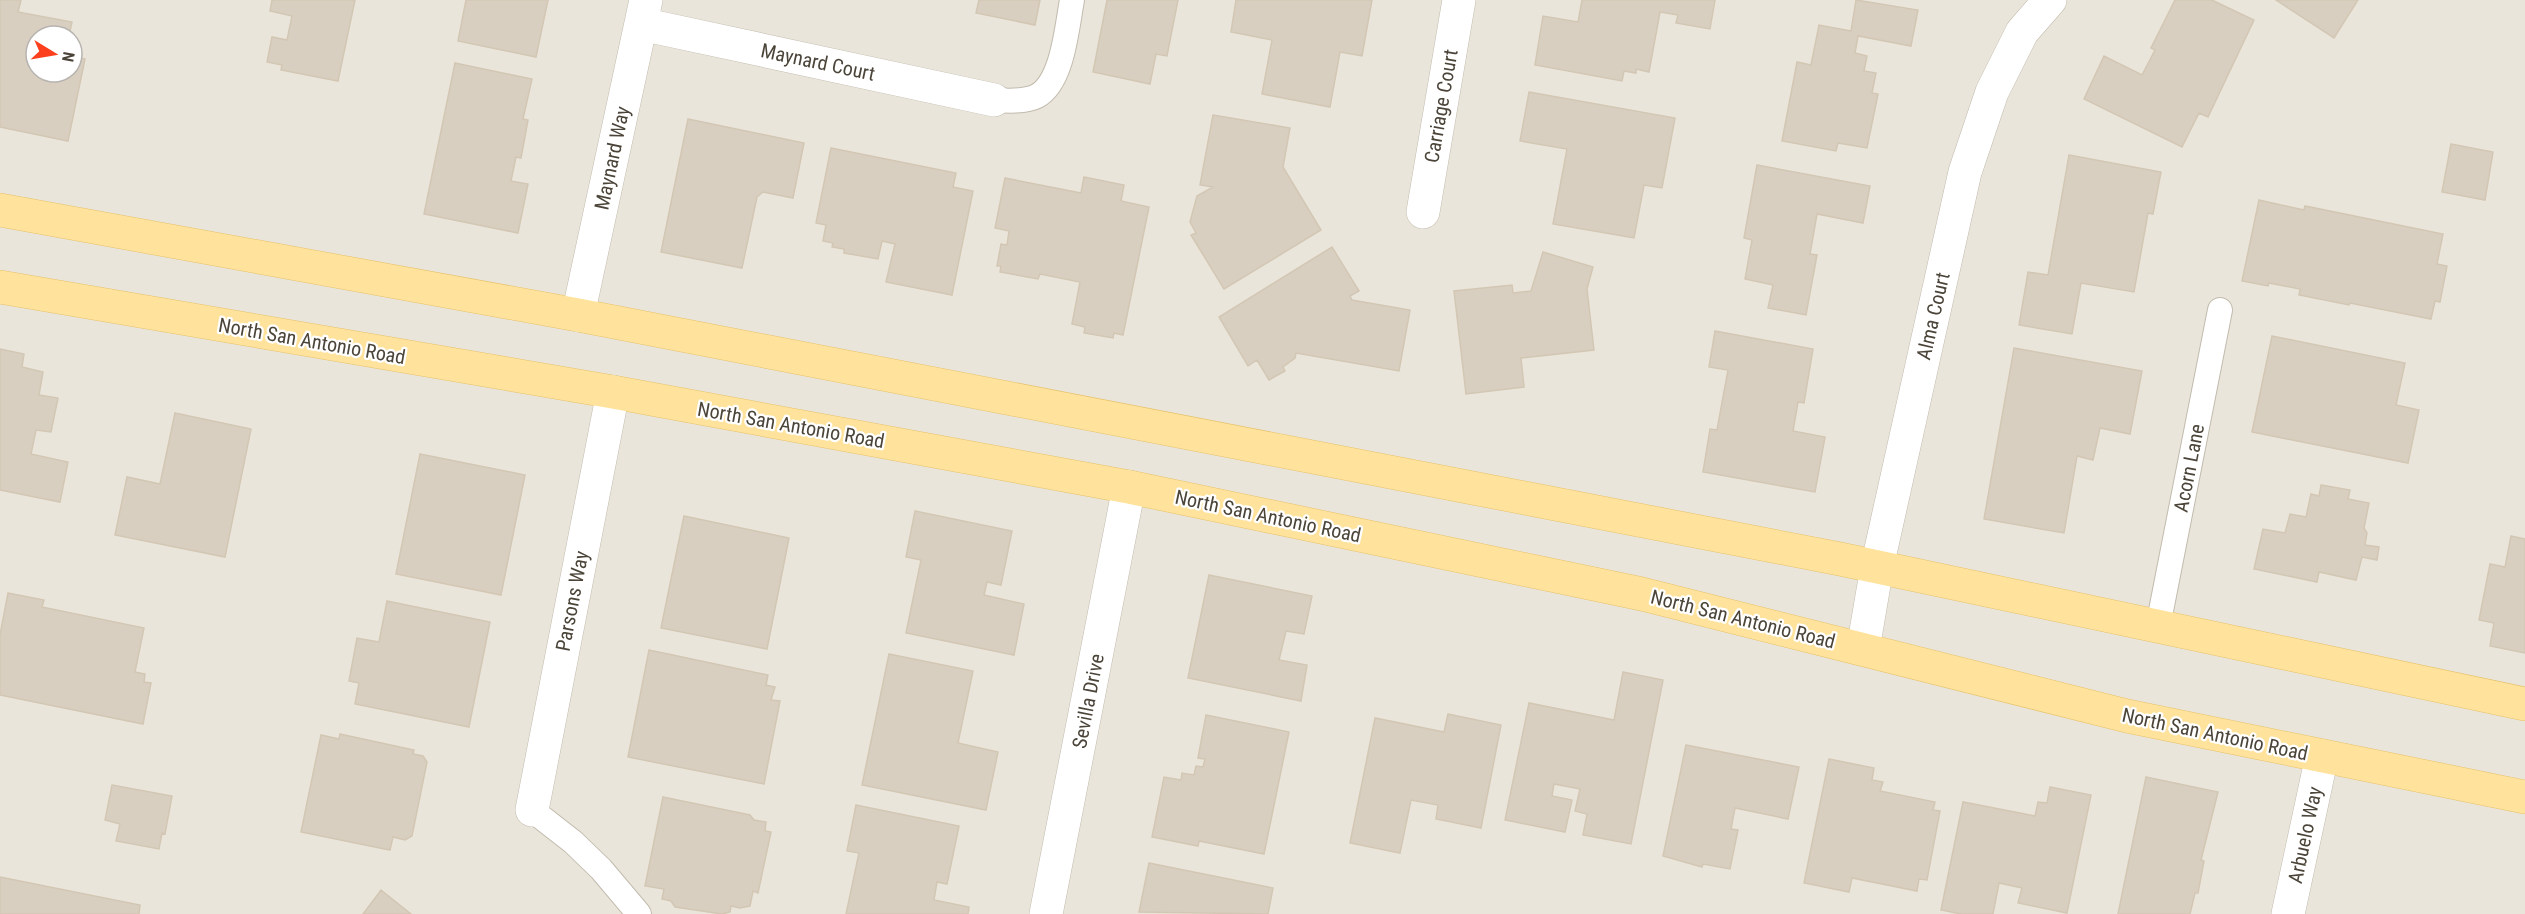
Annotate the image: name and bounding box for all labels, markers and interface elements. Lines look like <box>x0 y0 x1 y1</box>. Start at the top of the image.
north arrow <box>24 24 84 84</box>
street label: Maynard Court <box>759 38 877 86</box>
street label: Carriage Court <box>1419 47 1463 165</box>
text: N <box>58 50 78 63</box>
street label: Maynard Way <box>589 104 635 212</box>
street label: Alma Court <box>1911 270 1955 362</box>
street label: North San Antonio Road <box>217 313 407 369</box>
street label: North San Antonio Road <box>696 397 886 453</box>
street label: Acorn Lane <box>2169 422 2209 514</box>
street label: North San Antonio Road <box>1173 485 1363 547</box>
street label: Parsons Way <box>550 549 594 653</box>
street label: North San Antonio Road <box>1648 584 1838 654</box>
street label: Sevilla Drive <box>1067 652 1109 750</box>
street label: North San Antonio Road <box>2120 703 2310 765</box>
street label: Arbuelo Way <box>2283 784 2327 886</box>

